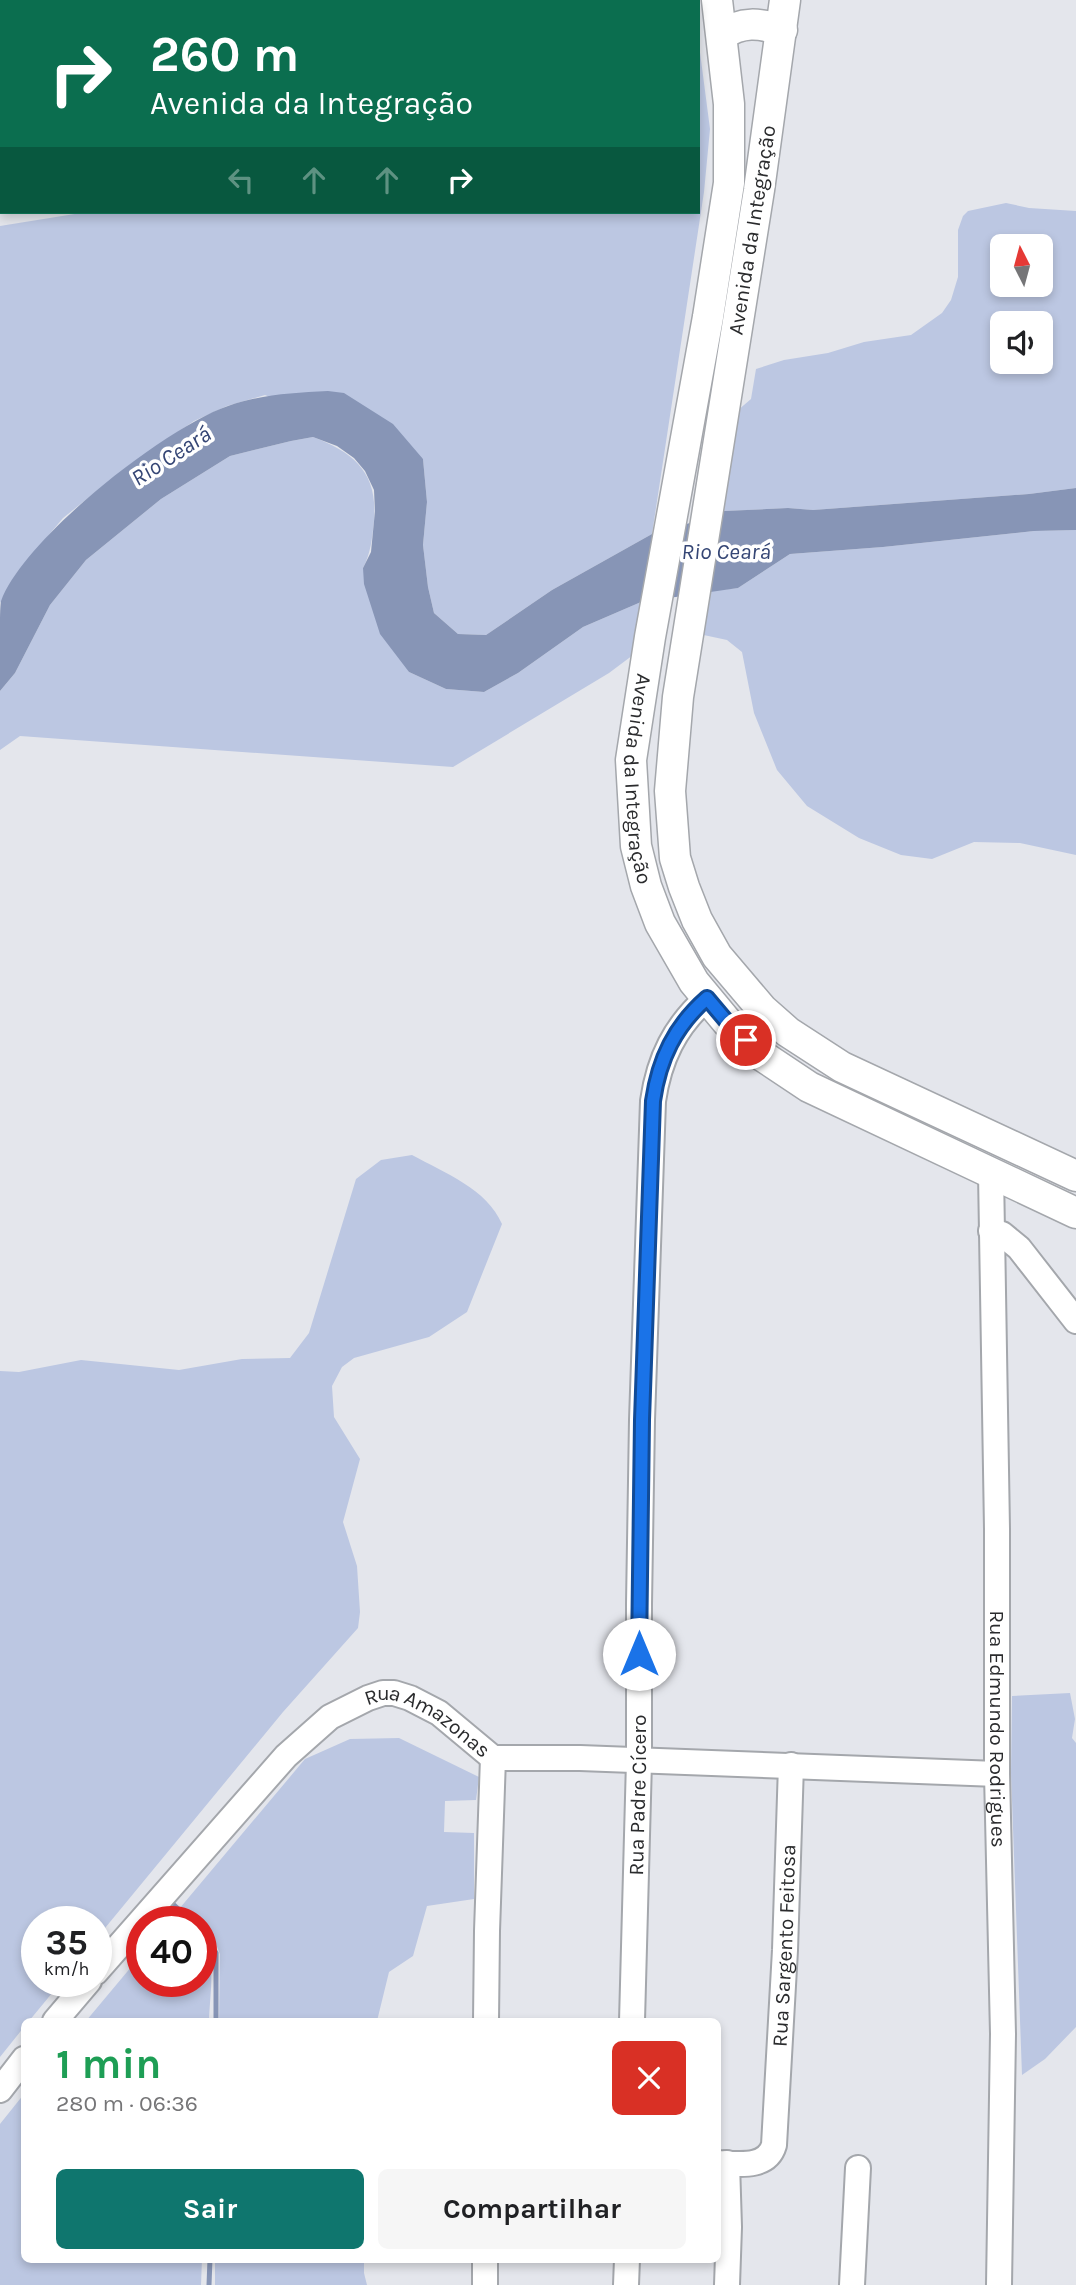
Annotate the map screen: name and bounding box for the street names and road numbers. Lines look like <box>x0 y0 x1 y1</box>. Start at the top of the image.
street label: Avenida da Integração <box>724 123 780 337</box>
street label: Avenida da Integração <box>619 672 657 887</box>
street label: Rua Edmundo Rodrigues <box>985 1610 1011 1848</box>
street label: Rua Amazonas <box>361 1680 495 1763</box>
street label: Rua Padre Cícero <box>624 1715 651 1876</box>
street label: Rua Sargento Feitosa <box>768 1844 800 2048</box>

